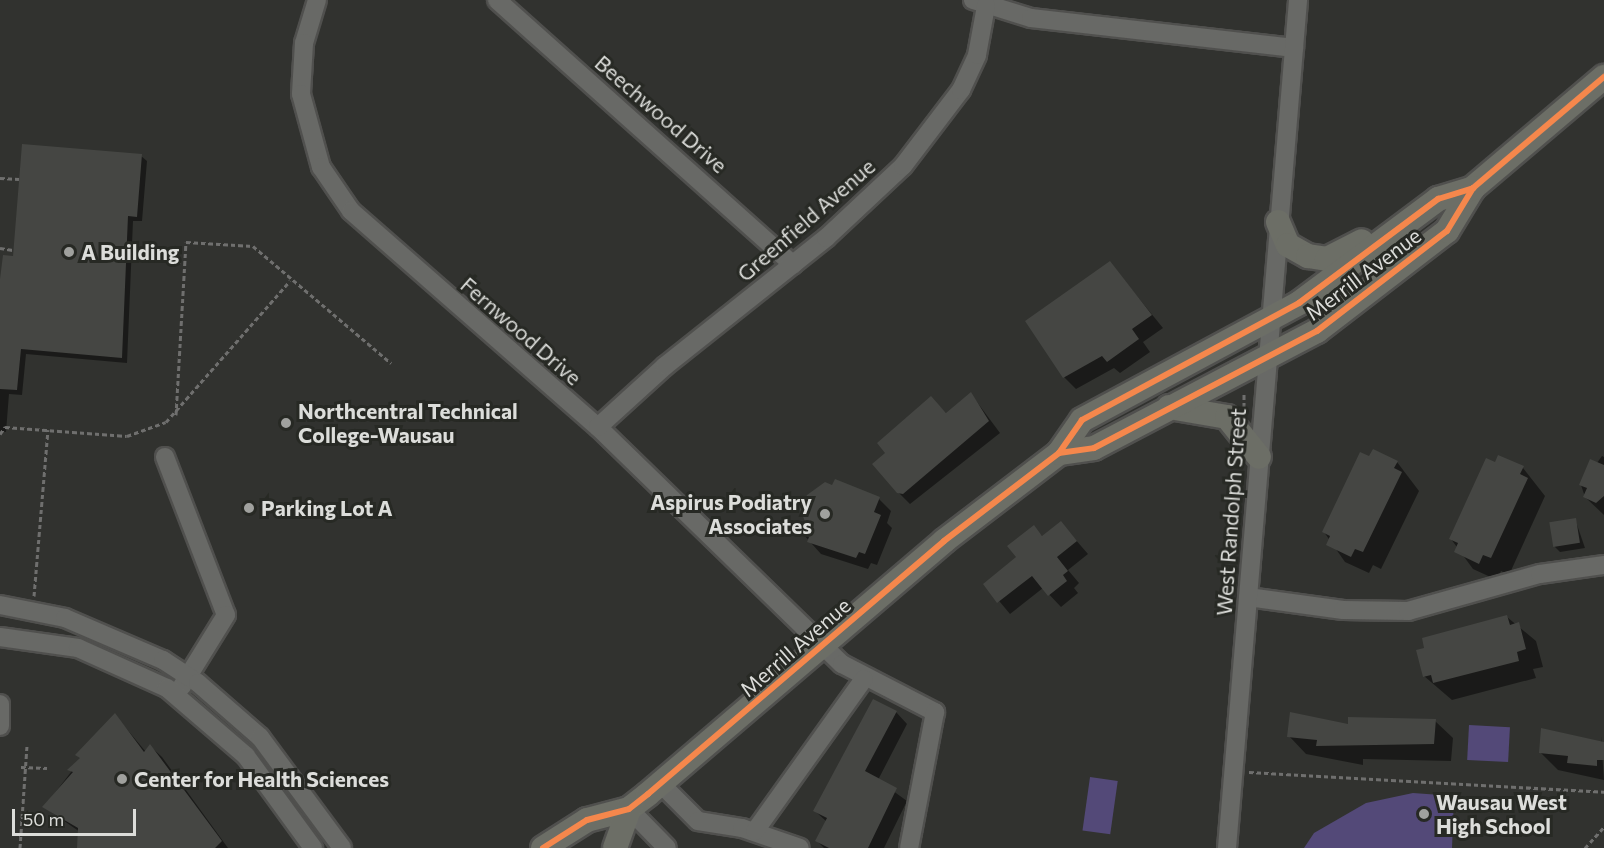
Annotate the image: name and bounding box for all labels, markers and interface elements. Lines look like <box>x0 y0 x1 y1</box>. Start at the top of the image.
street label: Beechwood Drive <box>590 50 732 178</box>
street label: Greenfield Avenue <box>732 153 880 287</box>
street label: Merrill Avenue <box>1300 222 1426 326</box>
place label: A Building <box>81 239 179 265</box>
marker: A Building <box>62 245 76 259</box>
street label: Fernwood Drive <box>456 272 586 390</box>
place label: Northcentral Technical College-Wausau <box>298 398 518 448</box>
street label: West Randolph Street <box>1211 407 1251 617</box>
marker: Northcentral Technical College-Wausau <box>279 416 293 430</box>
place label: Aspirus Podiatry Associates <box>650 489 812 539</box>
place label: Parking Lot A <box>261 495 393 521</box>
marker: Parking Lot A <box>242 501 256 515</box>
marker: Aspirus Podiatry Associates <box>816 505 834 523</box>
street label: Merrill Avenue <box>735 592 855 702</box>
place label: Center for Health Sciences <box>134 766 389 792</box>
marker: Center for Health Sciences <box>115 772 129 786</box>
place label: Wausau West High School <box>1436 789 1567 839</box>
scale bar <box>15 797 140 835</box>
marker: Wausau West High School <box>1417 807 1431 821</box>
text: 50 m <box>23 808 64 830</box>

